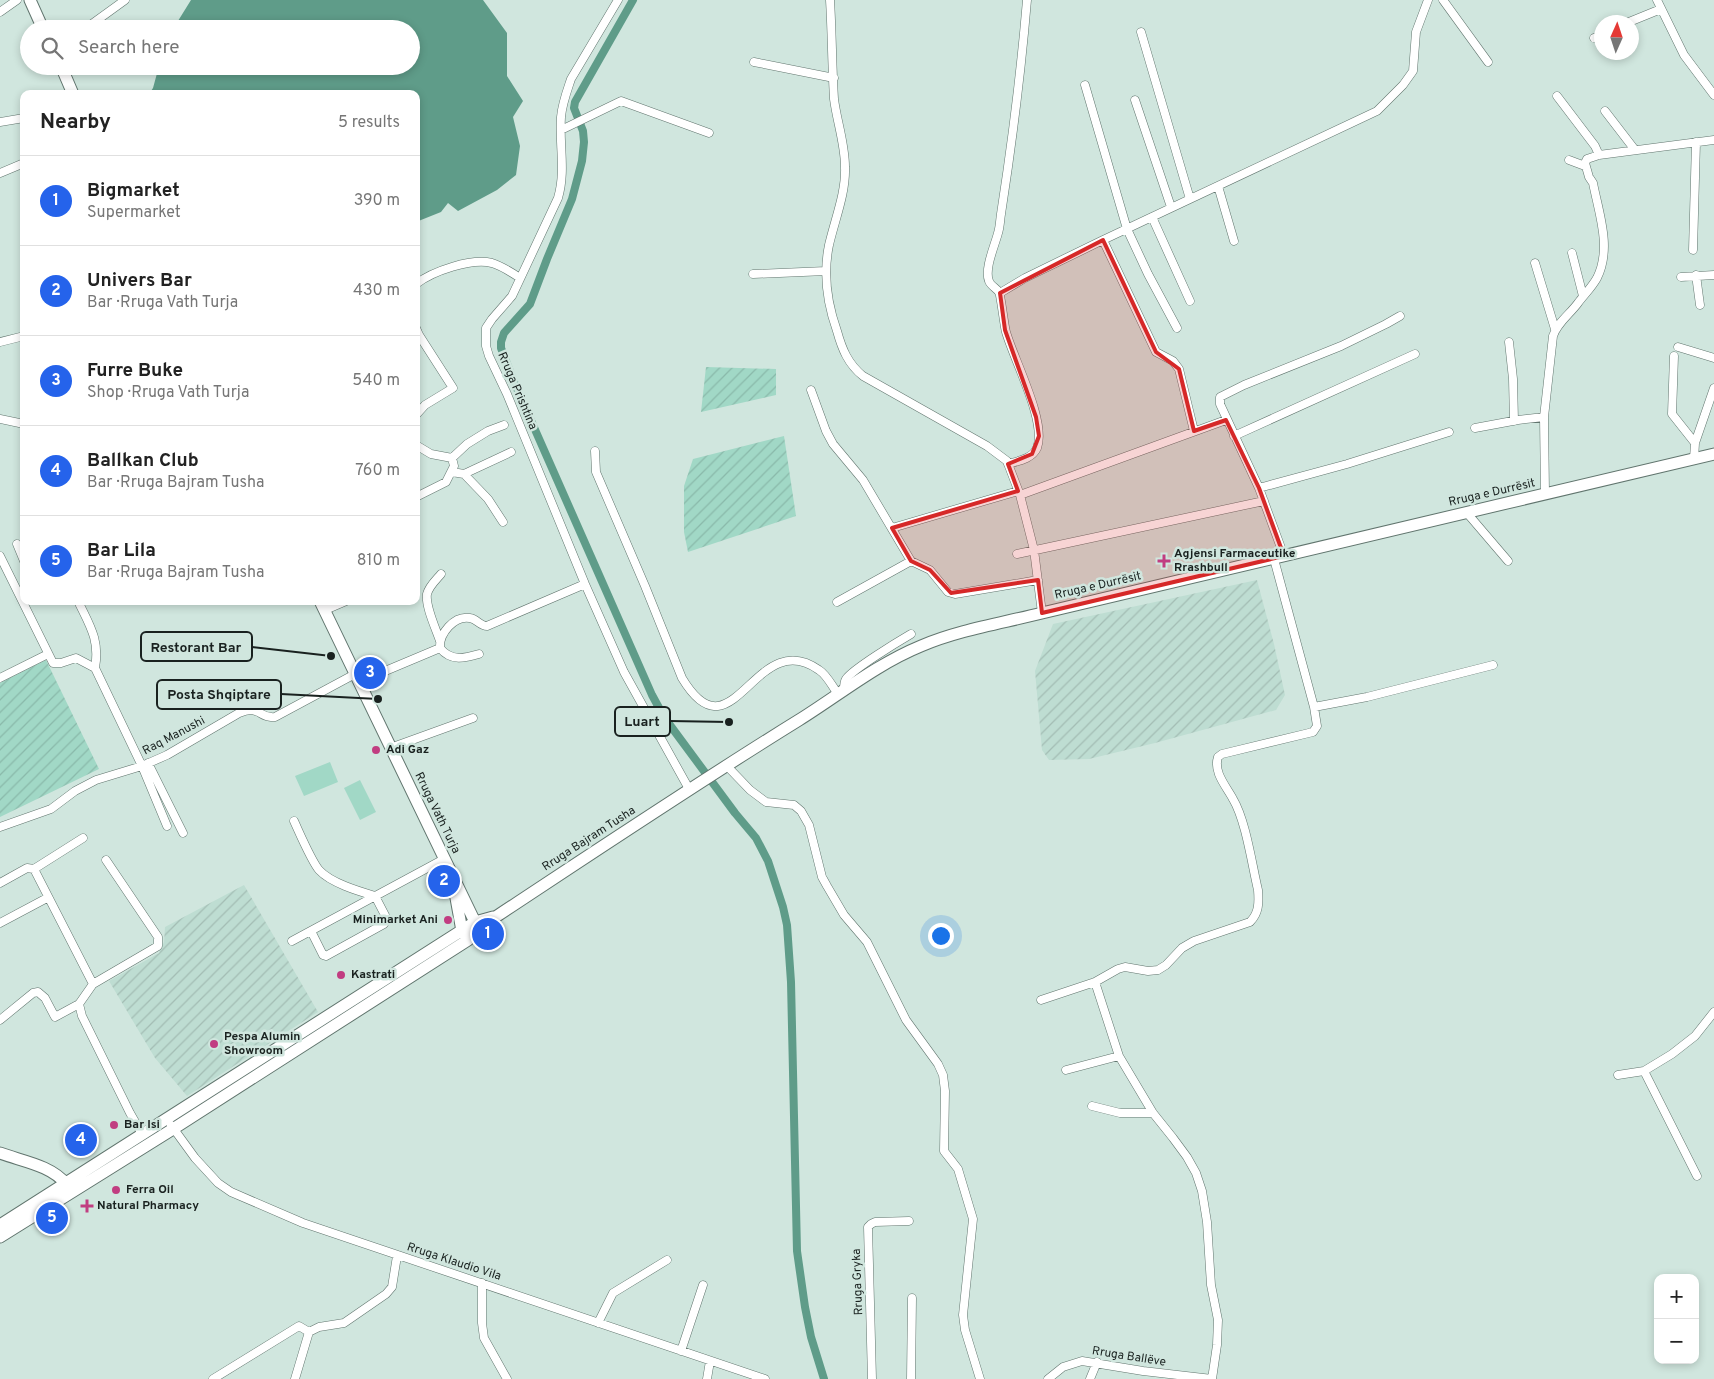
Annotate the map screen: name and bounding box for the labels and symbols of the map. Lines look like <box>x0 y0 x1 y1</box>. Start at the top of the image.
north arrow <box>1594 15 1639 60</box>
street label: Rruga Prishtina <box>493 350 541 432</box>
street label: Rruga e Durrësit <box>1447 475 1537 511</box>
place label: Agjensi Farmaceutike Rrashbull <box>1174 546 1296 576</box>
marker: Agjensi Farmaceutike Rrashbull <box>1158 555 1170 567</box>
street label: Rruga e Durrësit <box>1053 568 1143 604</box>
callout: Restorant Bar <box>141 632 252 661</box>
text: Restorant Bar <box>151 640 242 657</box>
pin: 3 <box>354 654 386 692</box>
callout: Posta Shqiptare <box>157 680 281 709</box>
text: Posta Shqiptare <box>167 687 271 704</box>
callout: Luart <box>615 707 670 736</box>
street label: Raq Manushi <box>140 713 208 759</box>
text: Luart <box>624 714 660 731</box>
place label: Adi Gaz <box>386 742 429 758</box>
marker: Adi Gaz <box>370 744 382 756</box>
street label: Rruga Vath Turja <box>410 770 464 856</box>
street label: Rruga Bajram Tusha <box>539 803 639 875</box>
pin: 2 <box>428 862 460 900</box>
place label: Minimarket Ani <box>353 912 438 928</box>
marker: Minimarket Ani <box>442 914 454 926</box>
pin: 1 <box>472 915 504 953</box>
your location <box>928 923 954 949</box>
place label: Kastrati <box>351 967 395 983</box>
marker: Kastrati <box>335 969 347 981</box>
place label: Pespa Alumin Showroom <box>224 1029 300 1059</box>
marker: Pespa Alumin Showroom <box>208 1038 220 1050</box>
place label: Bar Isi <box>124 1117 160 1133</box>
marker: Bar Isi <box>108 1119 120 1131</box>
pin: 4 <box>65 1121 97 1159</box>
place label: Ferra Oil <box>126 1182 174 1198</box>
marker: Ferra Oil <box>110 1184 122 1196</box>
place label: Natural Pharmacy <box>97 1198 199 1214</box>
pin: 5 <box>36 1199 68 1237</box>
marker: Natural Pharmacy <box>81 1200 93 1212</box>
street label: Rruga Klaudio Vila <box>405 1239 503 1285</box>
street label: Rruga Gryka <box>849 1248 867 1316</box>
street label: Rruga Ballëve <box>1091 1343 1167 1371</box>

